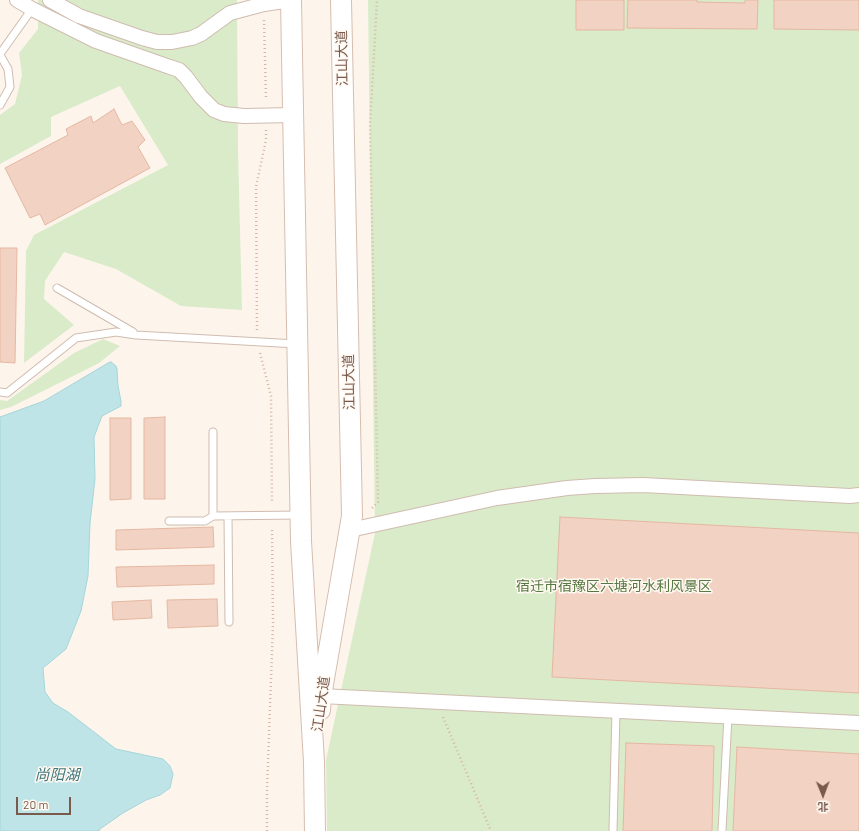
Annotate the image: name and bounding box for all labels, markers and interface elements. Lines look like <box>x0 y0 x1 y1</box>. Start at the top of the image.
street label: 江山大道 <box>333 30 351 86</box>
street label: 江山大道 <box>340 354 358 410</box>
park label: 宿迁市宿豫区六塘河水利风景区 <box>516 578 712 594</box>
street label: 江山大道 <box>309 675 333 733</box>
water label: 尚阳湖 <box>35 766 79 784</box>
north arrow <box>803 775 843 815</box>
scale bar <box>18 789 73 815</box>
text: 20 m <box>23 797 49 811</box>
text: 北 <box>818 801 829 814</box>

